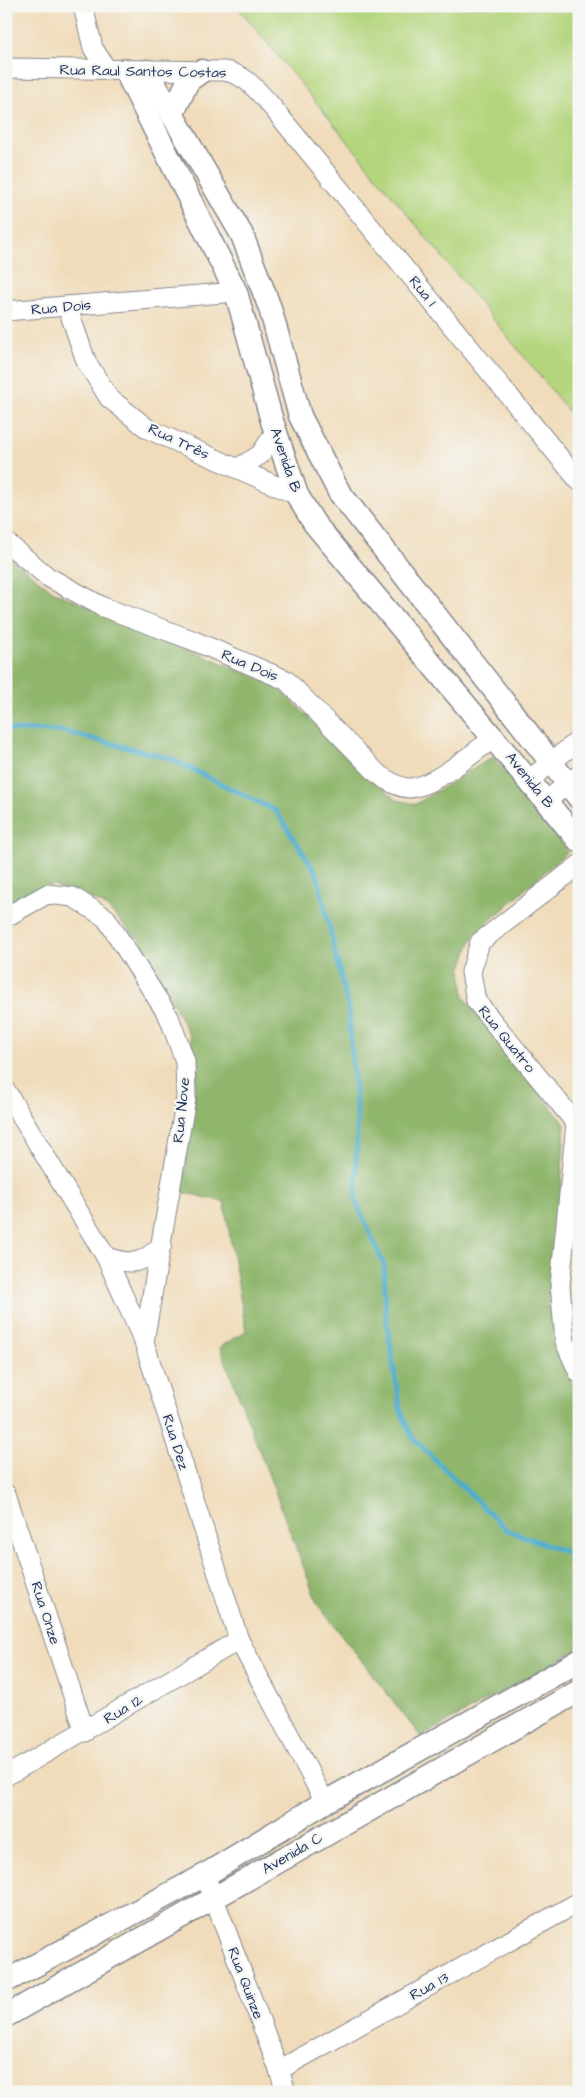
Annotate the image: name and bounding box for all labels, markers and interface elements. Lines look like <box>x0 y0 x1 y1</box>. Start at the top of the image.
street label: Rua Raul Santos Costas <box>59 60 227 83</box>
street label: Rua 1 <box>404 272 441 311</box>
street label: Rua Dois <box>30 294 92 321</box>
street label: Rua Três <box>145 418 213 465</box>
street label: Avenida B <box>265 425 307 496</box>
street label: Rua Dois <box>218 644 282 687</box>
street label: Avenida B <box>500 748 559 813</box>
street label: Rua Quatro <box>473 1001 541 1078</box>
street label: Rua Nove <box>168 1076 195 1144</box>
street label: Rua Dez <box>157 1412 195 1473</box>
street label: Rua Onze <box>25 1579 66 1647</box>
street label: Rua 12 <box>100 1689 147 1729</box>
street label: Avenida C <box>258 1827 327 1879</box>
street label: Rua Quinze <box>222 1944 269 2022</box>
street label: Rua 13 <box>406 1967 453 2006</box>

